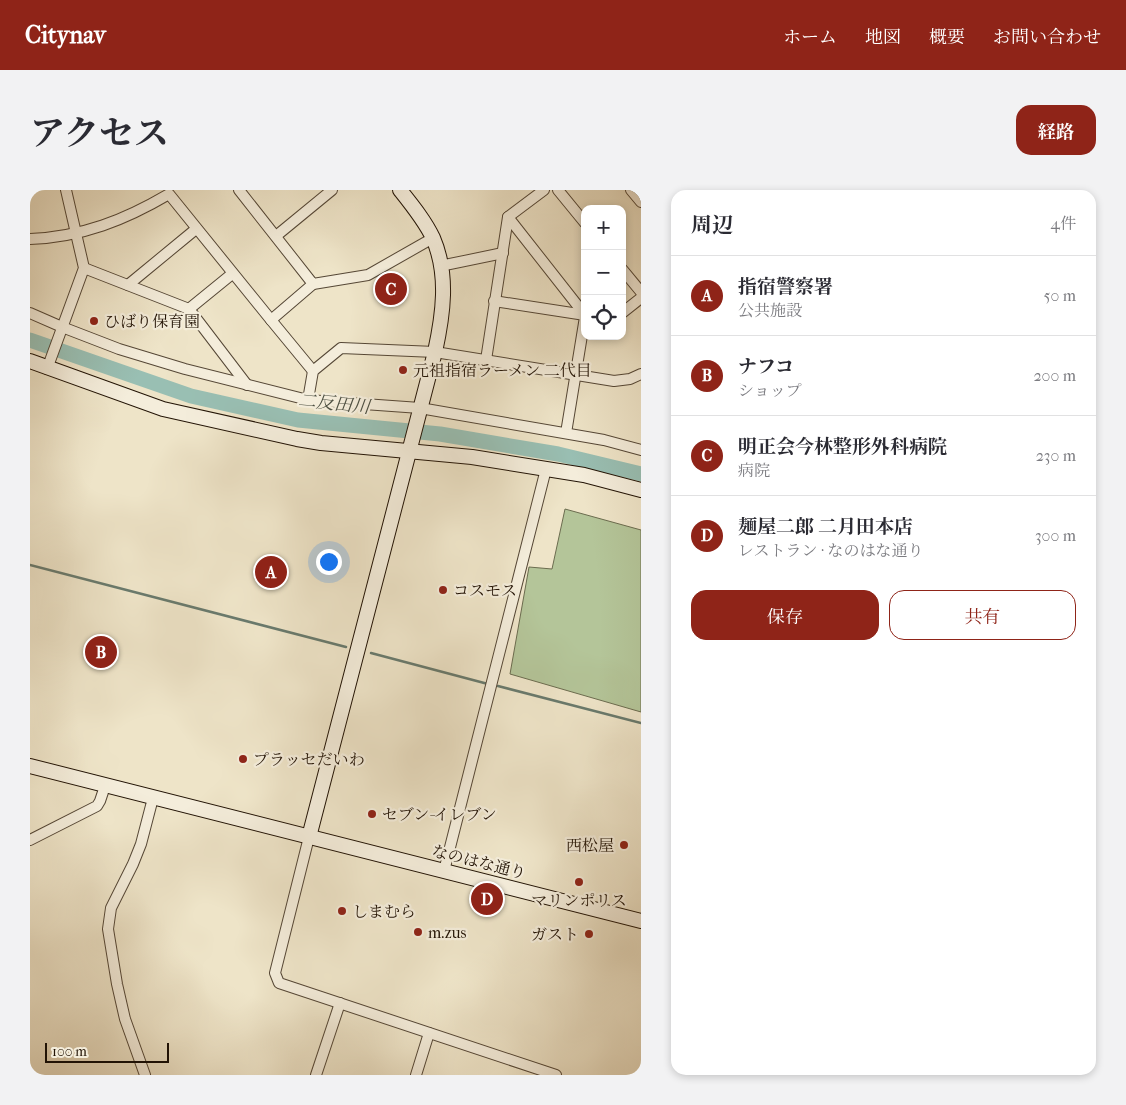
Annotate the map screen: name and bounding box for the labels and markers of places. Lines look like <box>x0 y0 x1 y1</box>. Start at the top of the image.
pin: C <box>375 270 407 308</box>
place label: ひばり保育園 <box>104 312 200 331</box>
marker: ひばり保育園 <box>88 315 100 327</box>
place label: 元祖指宿ラーメン 二代目 <box>413 361 592 380</box>
marker: 元祖指宿ラーメン 二代目 <box>397 364 409 376</box>
pin: A <box>255 553 287 591</box>
place label: コスモス <box>453 581 517 600</box>
marker: コスモス <box>437 584 449 596</box>
pin: B <box>85 633 117 671</box>
place label: プラッセだいわ <box>253 750 365 769</box>
marker: プラッセだいわ <box>237 753 249 765</box>
place label: セブン-イレブン <box>382 805 497 824</box>
marker: セブン-イレブン <box>366 808 378 820</box>
place label: 西松屋 <box>566 836 614 855</box>
marker: 西松屋 <box>618 839 630 851</box>
marker: マリンポリス <box>573 876 585 888</box>
pin: D <box>471 880 503 918</box>
place label: マリンポリス <box>531 891 627 910</box>
place label: しまむら <box>352 902 416 921</box>
marker: しまむら <box>336 905 348 917</box>
place label: m.zus <box>428 923 467 942</box>
place label: ガスト <box>531 925 579 944</box>
marker: m.zus <box>412 926 424 938</box>
marker: ガスト <box>583 928 595 940</box>

